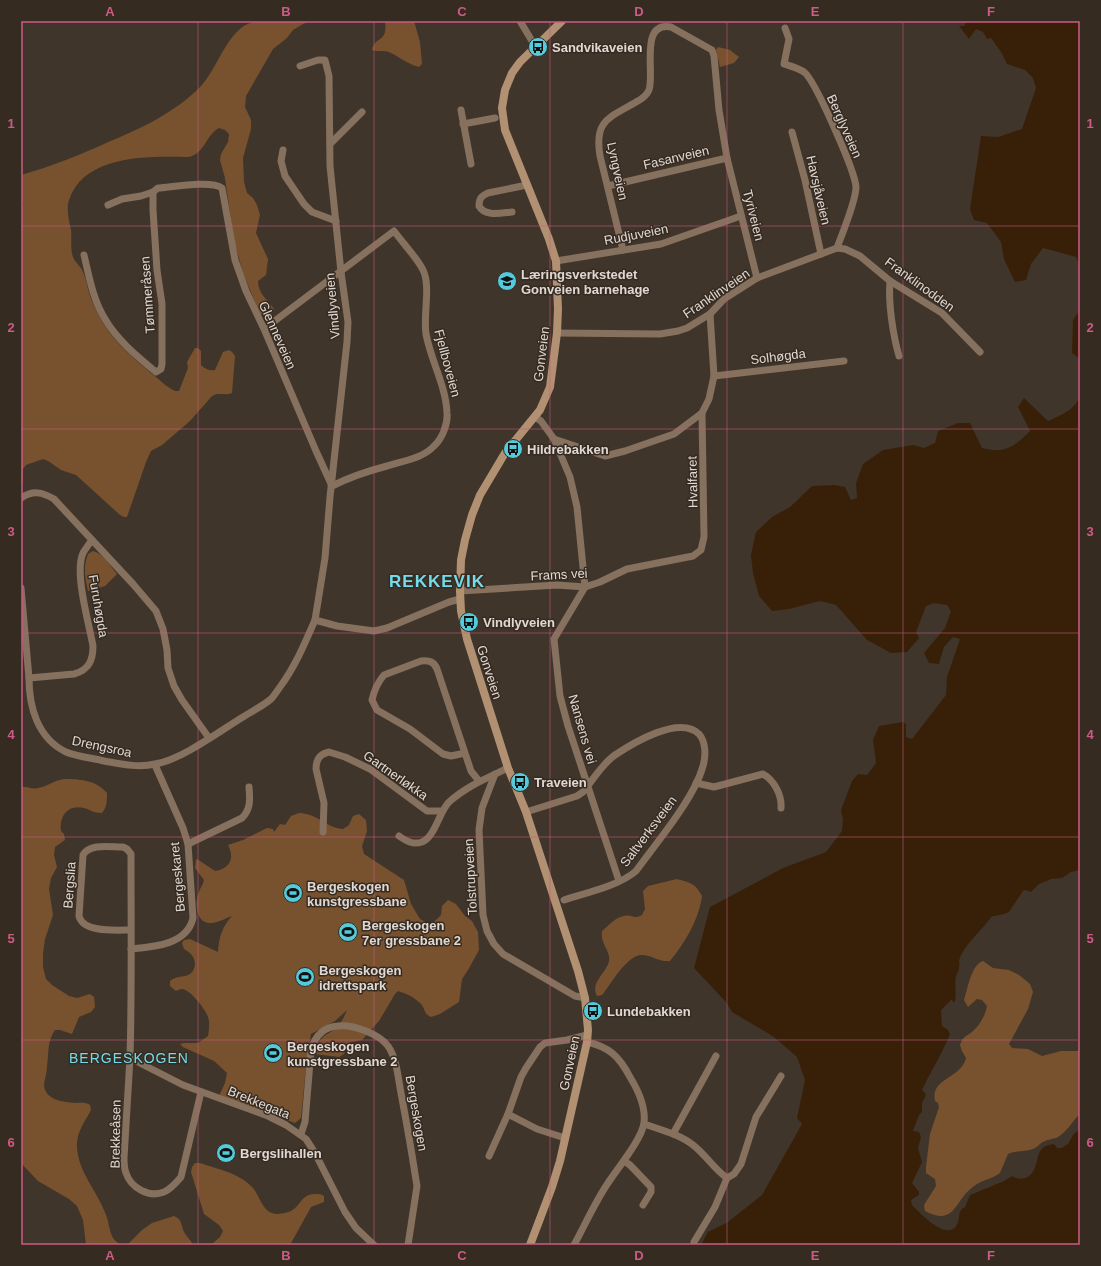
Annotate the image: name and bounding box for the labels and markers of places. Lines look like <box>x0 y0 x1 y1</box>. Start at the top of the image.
bus stop icon: Sandvikaveien <box>527 36 549 58</box>
place label: Sandvikaveien <box>552 40 642 55</box>
place label: Læringsverkstedet Gonveien barnehage <box>521 267 650 297</box>
school or university icon: Læringsverkstedet Gonveien barnehage <box>496 270 518 292</box>
bus stop icon: Hildrebakken <box>502 438 524 460</box>
place label: Hildrebakken <box>527 442 609 457</box>
bus stop icon: Vindlyveien <box>458 611 480 633</box>
place label: Vindlyveien <box>483 615 555 630</box>
bus stop icon: Traveien <box>509 771 531 793</box>
place label: Traveien <box>534 775 587 790</box>
place label: Bergeskogen kunstgressbane <box>307 879 407 909</box>
sports icon: Bergeskogen kunstgressbane <box>282 882 304 904</box>
place label: Bergeskogen 7er gressbane 2 <box>362 918 461 948</box>
sports icon: Bergeskogen 7er gressbane 2 <box>337 921 359 943</box>
place label: Bergeskogen idrettspark <box>319 963 401 993</box>
sports icon: Bergeskogen idrettspark <box>294 966 316 988</box>
bus stop icon: Lundebakken <box>582 1000 604 1022</box>
place label: Lundebakken <box>607 1004 691 1019</box>
place label: Bergeskogen kunstgressbane 2 <box>287 1039 398 1069</box>
sports icon: Bergeskogen kunstgressbane 2 <box>262 1042 284 1064</box>
sports icon: Bergslihallen <box>215 1142 237 1164</box>
place label: Bergslihallen <box>240 1146 322 1161</box>

